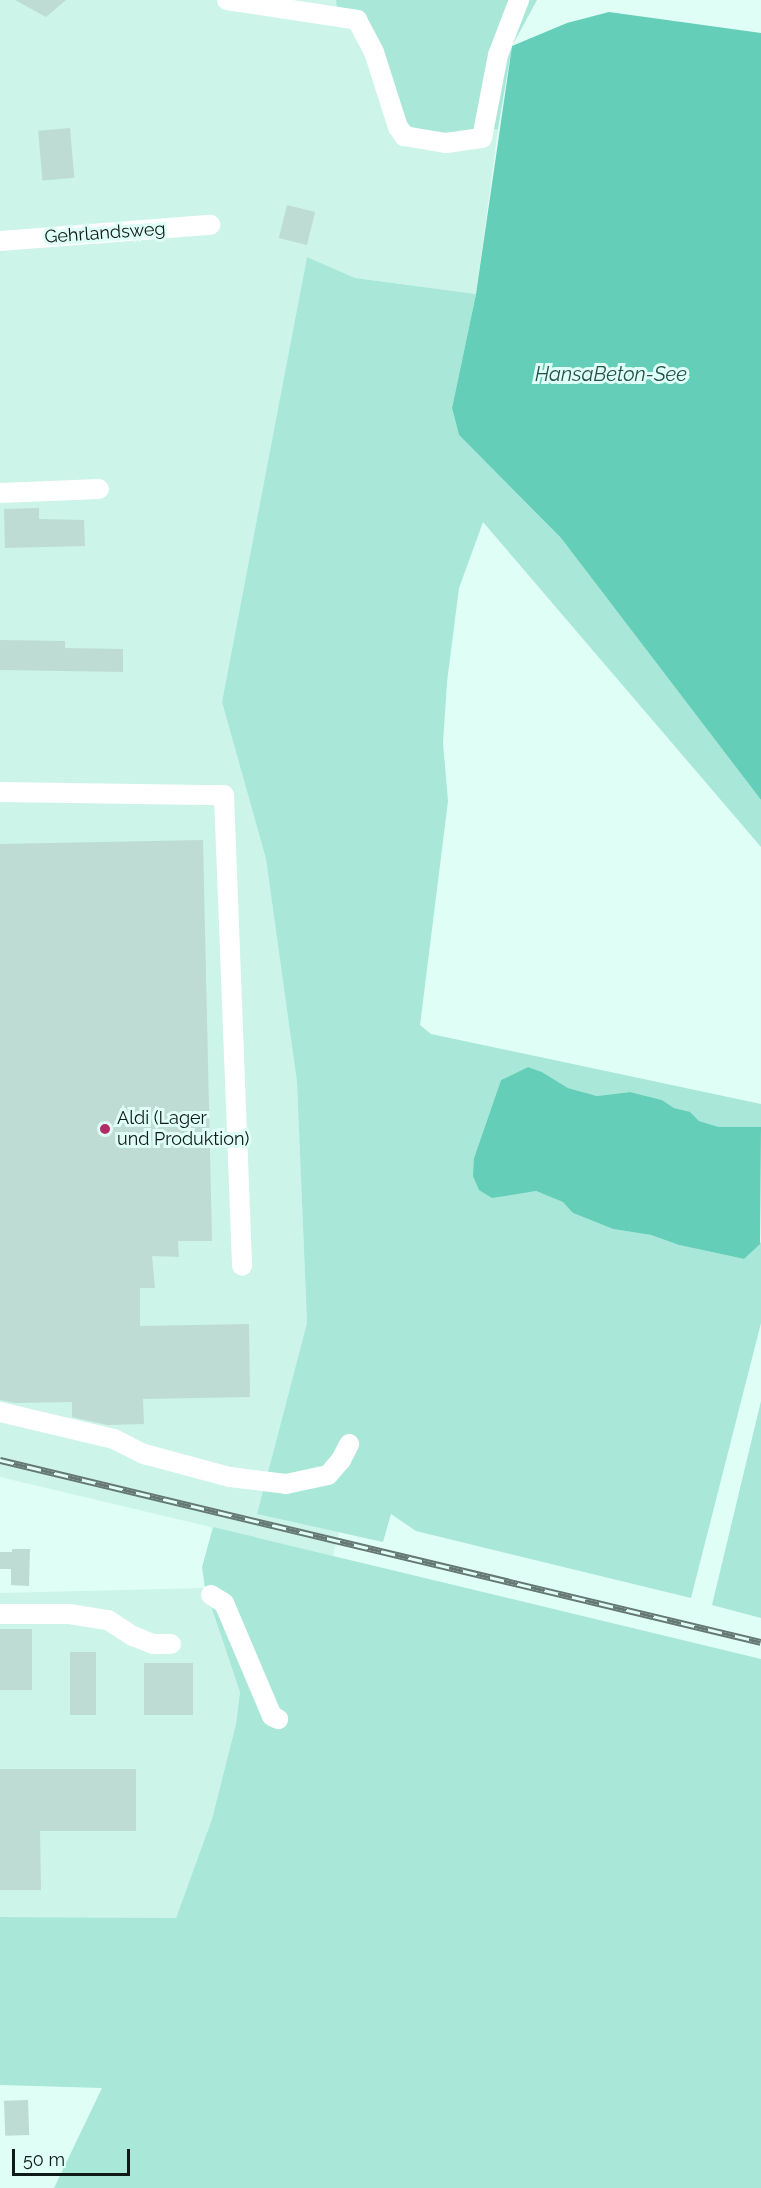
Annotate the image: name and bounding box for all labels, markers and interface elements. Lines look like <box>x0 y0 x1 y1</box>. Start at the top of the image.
street label: Gehrlandsweg <box>44 218 166 248</box>
water label: HansaBeton-See <box>535 362 687 386</box>
place label: Aldi (Lager und Produktion) <box>117 1108 249 1150</box>
marker: Aldi (Lager und Produktion) <box>98 1122 112 1136</box>
scale bar <box>15 2137 134 2175</box>
text: 50 m <box>23 2149 65 2170</box>

